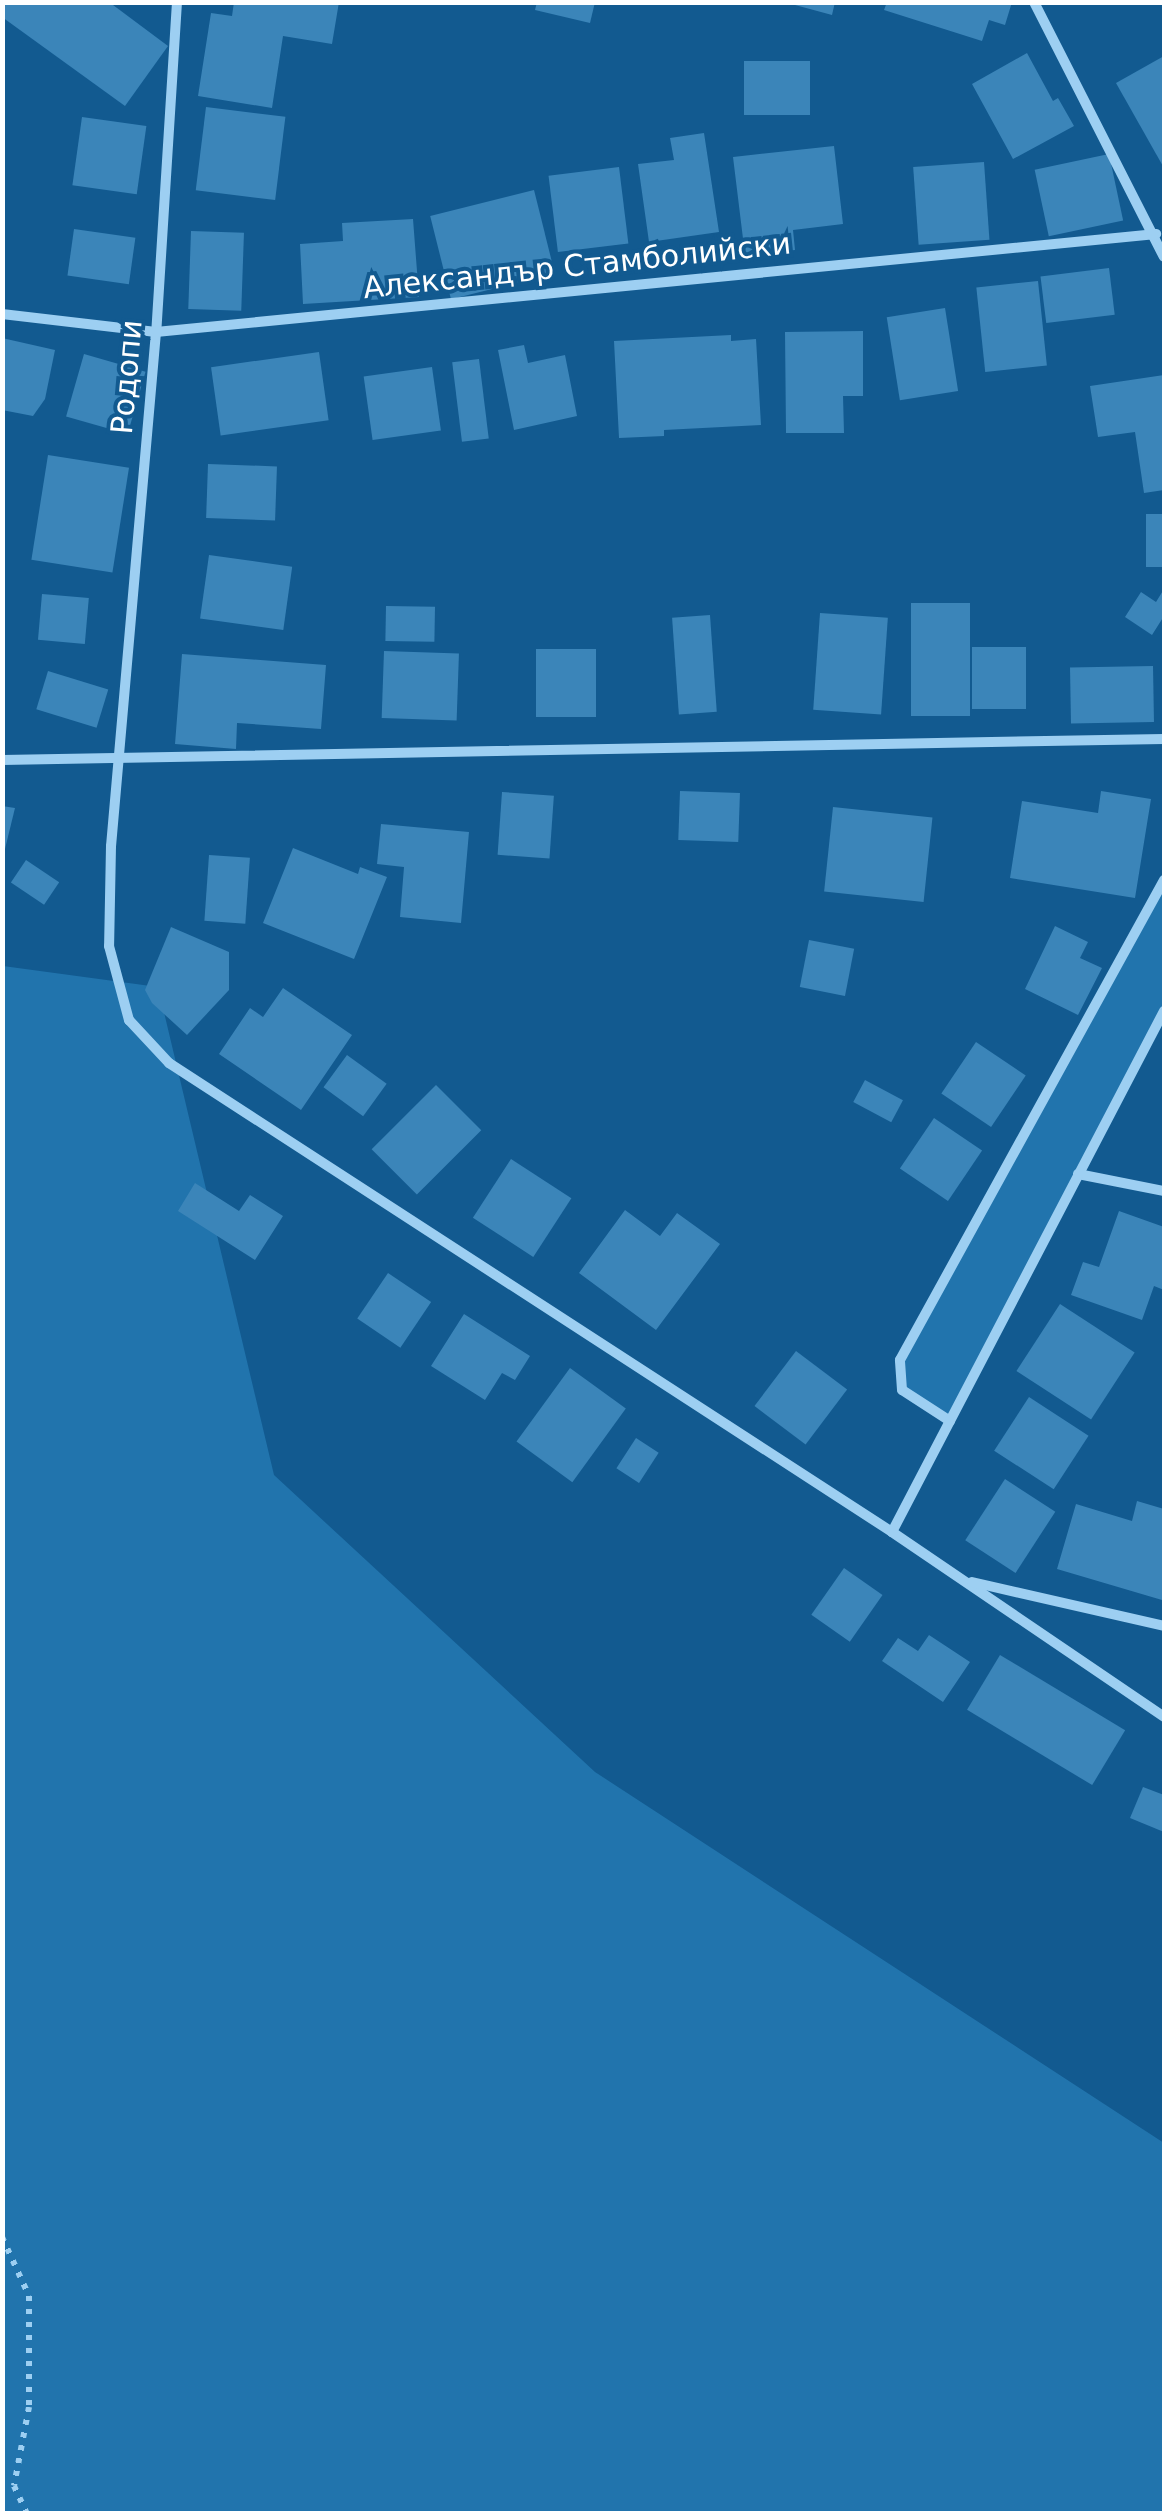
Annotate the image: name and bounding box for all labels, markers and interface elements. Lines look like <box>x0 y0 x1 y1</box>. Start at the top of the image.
street label: Александър Стамболийски <box>361 226 793 306</box>
street label: Родопи <box>104 318 150 436</box>

